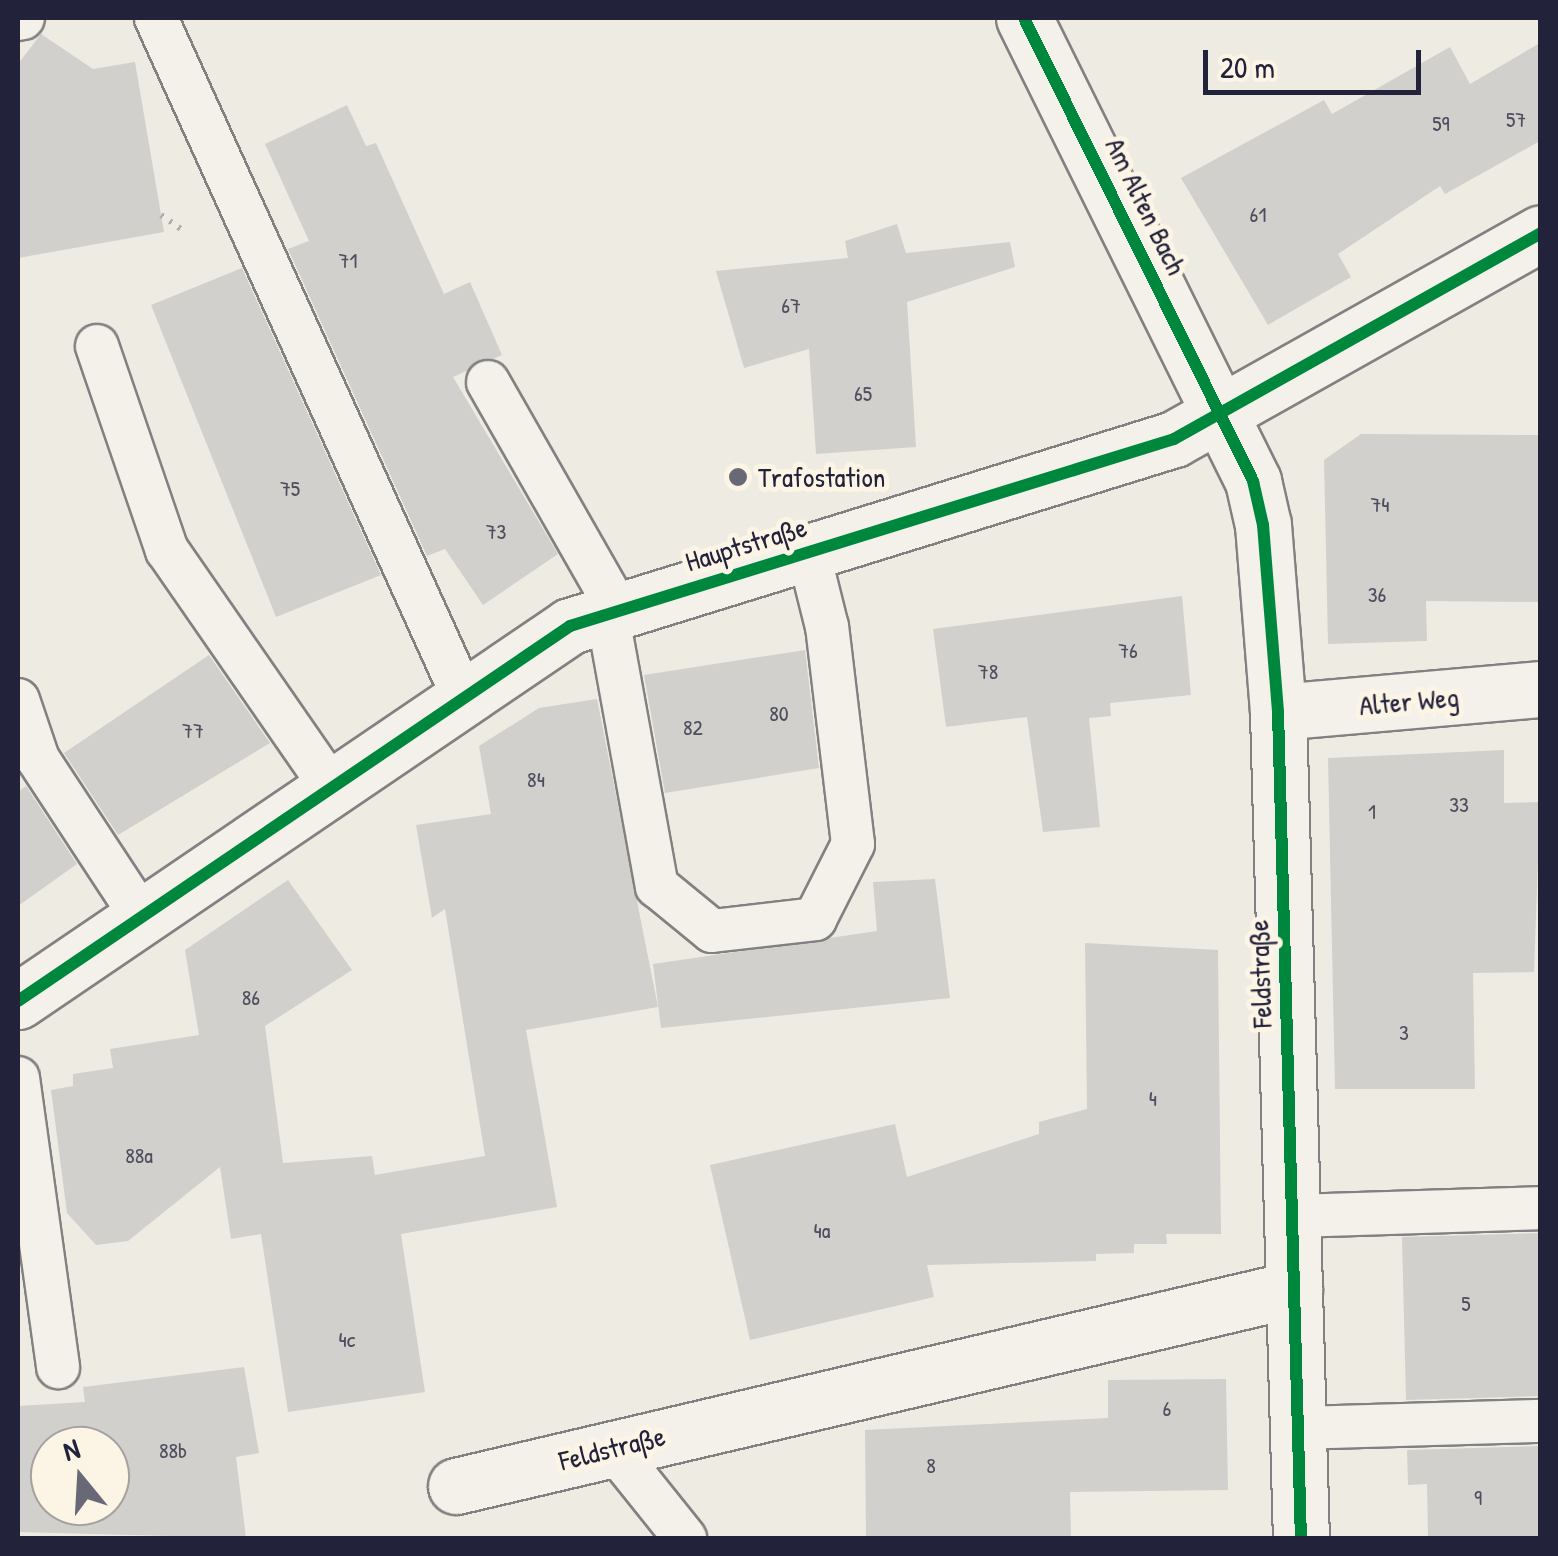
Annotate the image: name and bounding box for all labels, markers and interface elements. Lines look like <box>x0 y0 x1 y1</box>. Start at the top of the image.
scale bar <box>1208 30 1426 92</box>
text: 20 m <box>1220 47 1275 87</box>
house number: 57 <box>1506 107 1526 133</box>
house number: 59 <box>1432 111 1450 137</box>
street label: Am Alten Bach <box>1098 132 1194 280</box>
house number: 61 <box>1250 202 1266 228</box>
house number: 71 <box>339 248 357 274</box>
house number: 67 <box>781 293 801 319</box>
house number: 65 <box>854 381 872 407</box>
place label: Trafostation <box>758 460 885 494</box>
marker: Trafostation <box>727 466 749 488</box>
house number: 75 <box>280 476 300 502</box>
house number: 74 <box>1370 492 1390 518</box>
street label: Hauptstraße <box>681 510 811 578</box>
house number: 73 <box>486 519 506 545</box>
house number: 36 <box>1368 582 1386 608</box>
house number: 76 <box>1118 638 1138 664</box>
house number: 78 <box>978 659 998 685</box>
street label: Alter Weg <box>1358 680 1460 722</box>
house number: 80 <box>769 701 789 727</box>
house number: 82 <box>683 715 703 741</box>
house number: 77 <box>182 718 204 744</box>
house number: 84 <box>527 767 545 793</box>
house number: 33 <box>1449 792 1469 818</box>
house number: 1 <box>1368 799 1376 825</box>
street label: Feldstraße <box>1241 919 1279 1029</box>
house number: 86 <box>242 985 260 1011</box>
house number: 3 <box>1399 1020 1409 1046</box>
house number: 4 <box>1149 1086 1157 1112</box>
house number: 88a <box>125 1143 153 1169</box>
house number: 4a <box>814 1218 830 1244</box>
house number: 5 <box>1461 1291 1471 1317</box>
house number: 4c <box>339 1327 355 1353</box>
house number: 6 <box>1163 1396 1171 1422</box>
street label: Feldstraße <box>555 1419 669 1477</box>
north arrow <box>30 1426 130 1526</box>
text: N <box>58 1429 84 1470</box>
house number: 88b <box>159 1438 187 1464</box>
house number: 8 <box>926 1453 936 1479</box>
house number: 9 <box>1474 1485 1482 1511</box>

